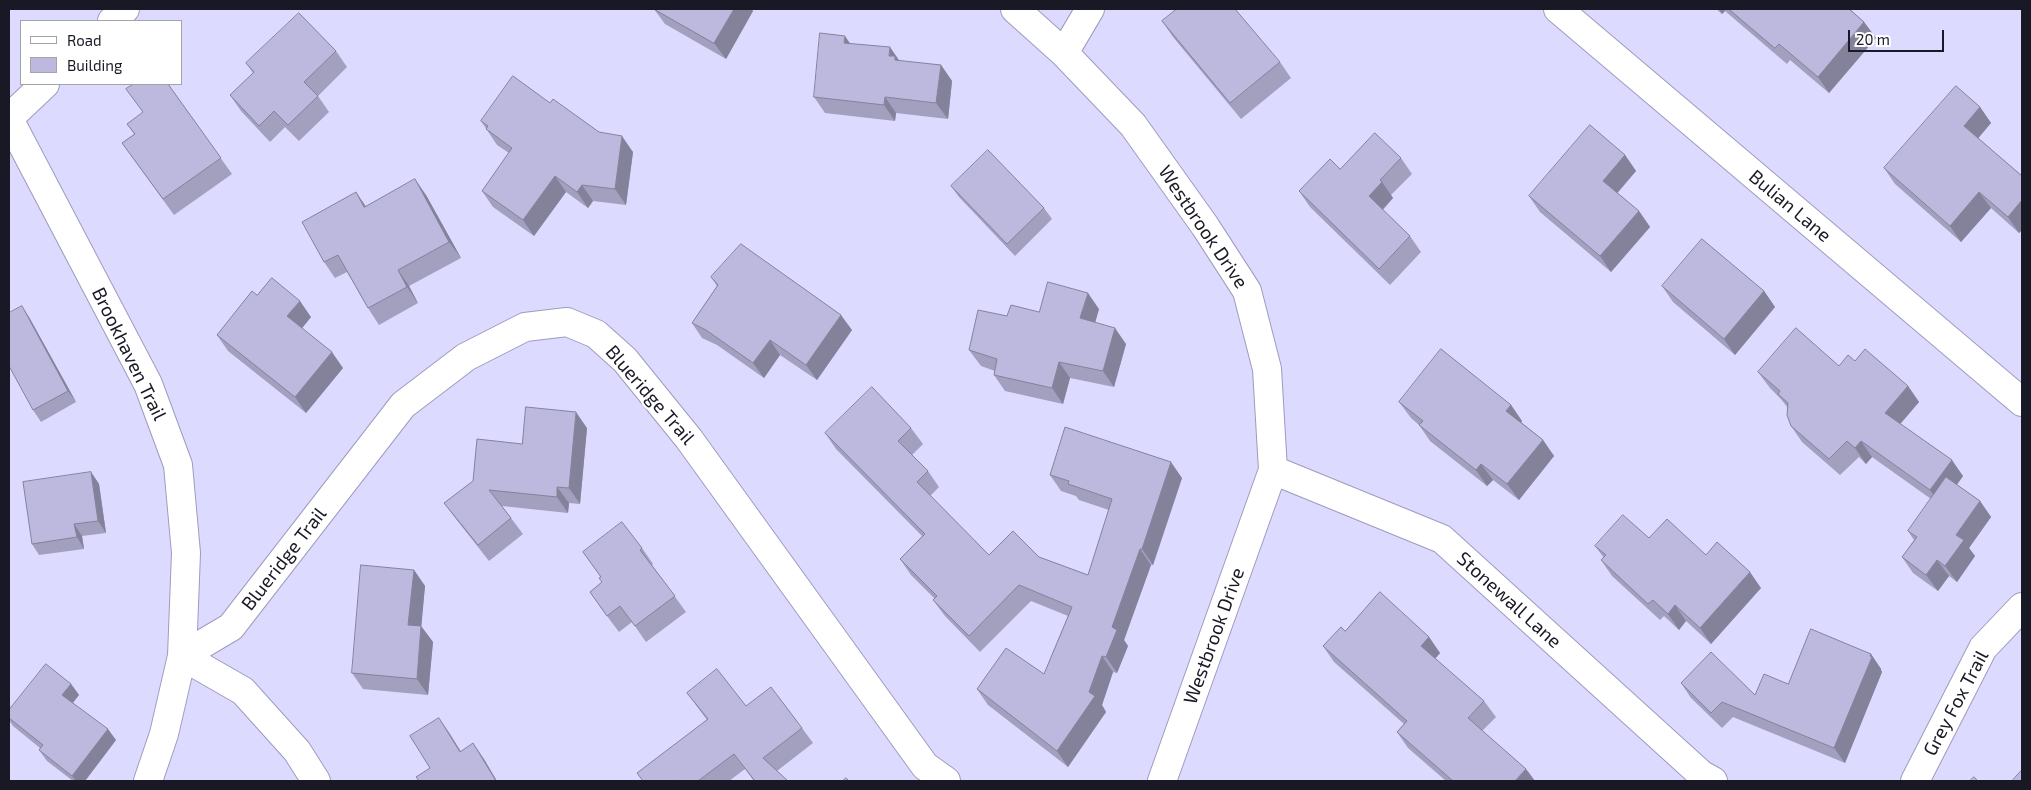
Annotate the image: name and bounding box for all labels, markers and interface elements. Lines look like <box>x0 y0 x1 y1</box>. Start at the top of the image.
legend <box>20 20 182 85</box>
scale bar <box>1851 20 1947 52</box>
text: 20 m <box>1856 30 1890 48</box>
text: Road <box>67 31 102 49</box>
text: Building <box>67 56 122 74</box>
street label: Westbrook Drive <box>1153 161 1253 293</box>
street label: Bulian Lane <box>1744 165 1836 247</box>
street label: Brookhaven Trail <box>87 284 171 424</box>
street label: Blueridge Trail <box>601 341 699 449</box>
street label: Blueridge Trail <box>237 503 331 615</box>
street label: Stonewall Lane <box>1452 547 1566 653</box>
street label: Westbrook Drive <box>1179 565 1249 707</box>
street label: Grey Fox Trail <box>1919 646 1993 760</box>

